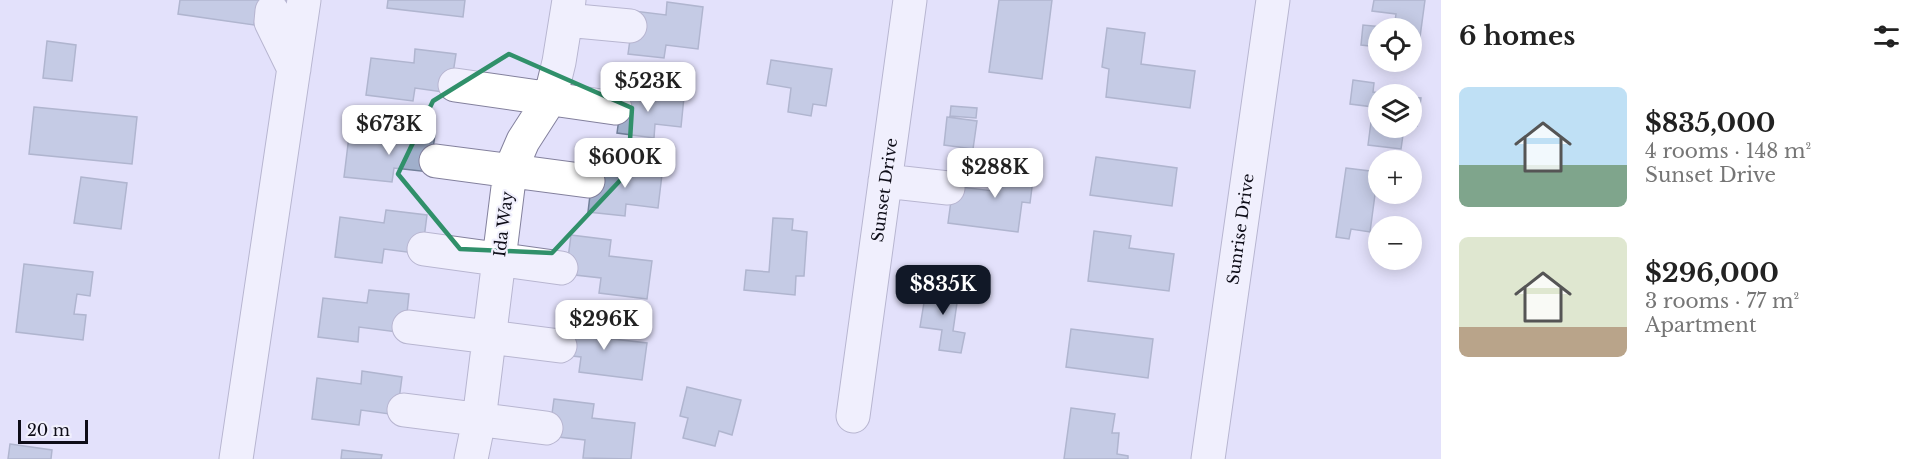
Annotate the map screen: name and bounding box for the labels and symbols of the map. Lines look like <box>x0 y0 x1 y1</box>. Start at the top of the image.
pin: $523K <box>606 62 690 113</box>
pin: $673K <box>347 105 431 156</box>
street label: Sunset Drive <box>867 137 901 243</box>
pin: $600K <box>583 138 667 189</box>
pin: $288K <box>953 148 1037 199</box>
street label: Sunrise Drive <box>1222 172 1258 286</box>
street label: Ida Way <box>489 189 517 258</box>
pin: $835K <box>901 265 985 316</box>
pin: $296K <box>562 300 646 351</box>
scale bar <box>18 417 88 444</box>

